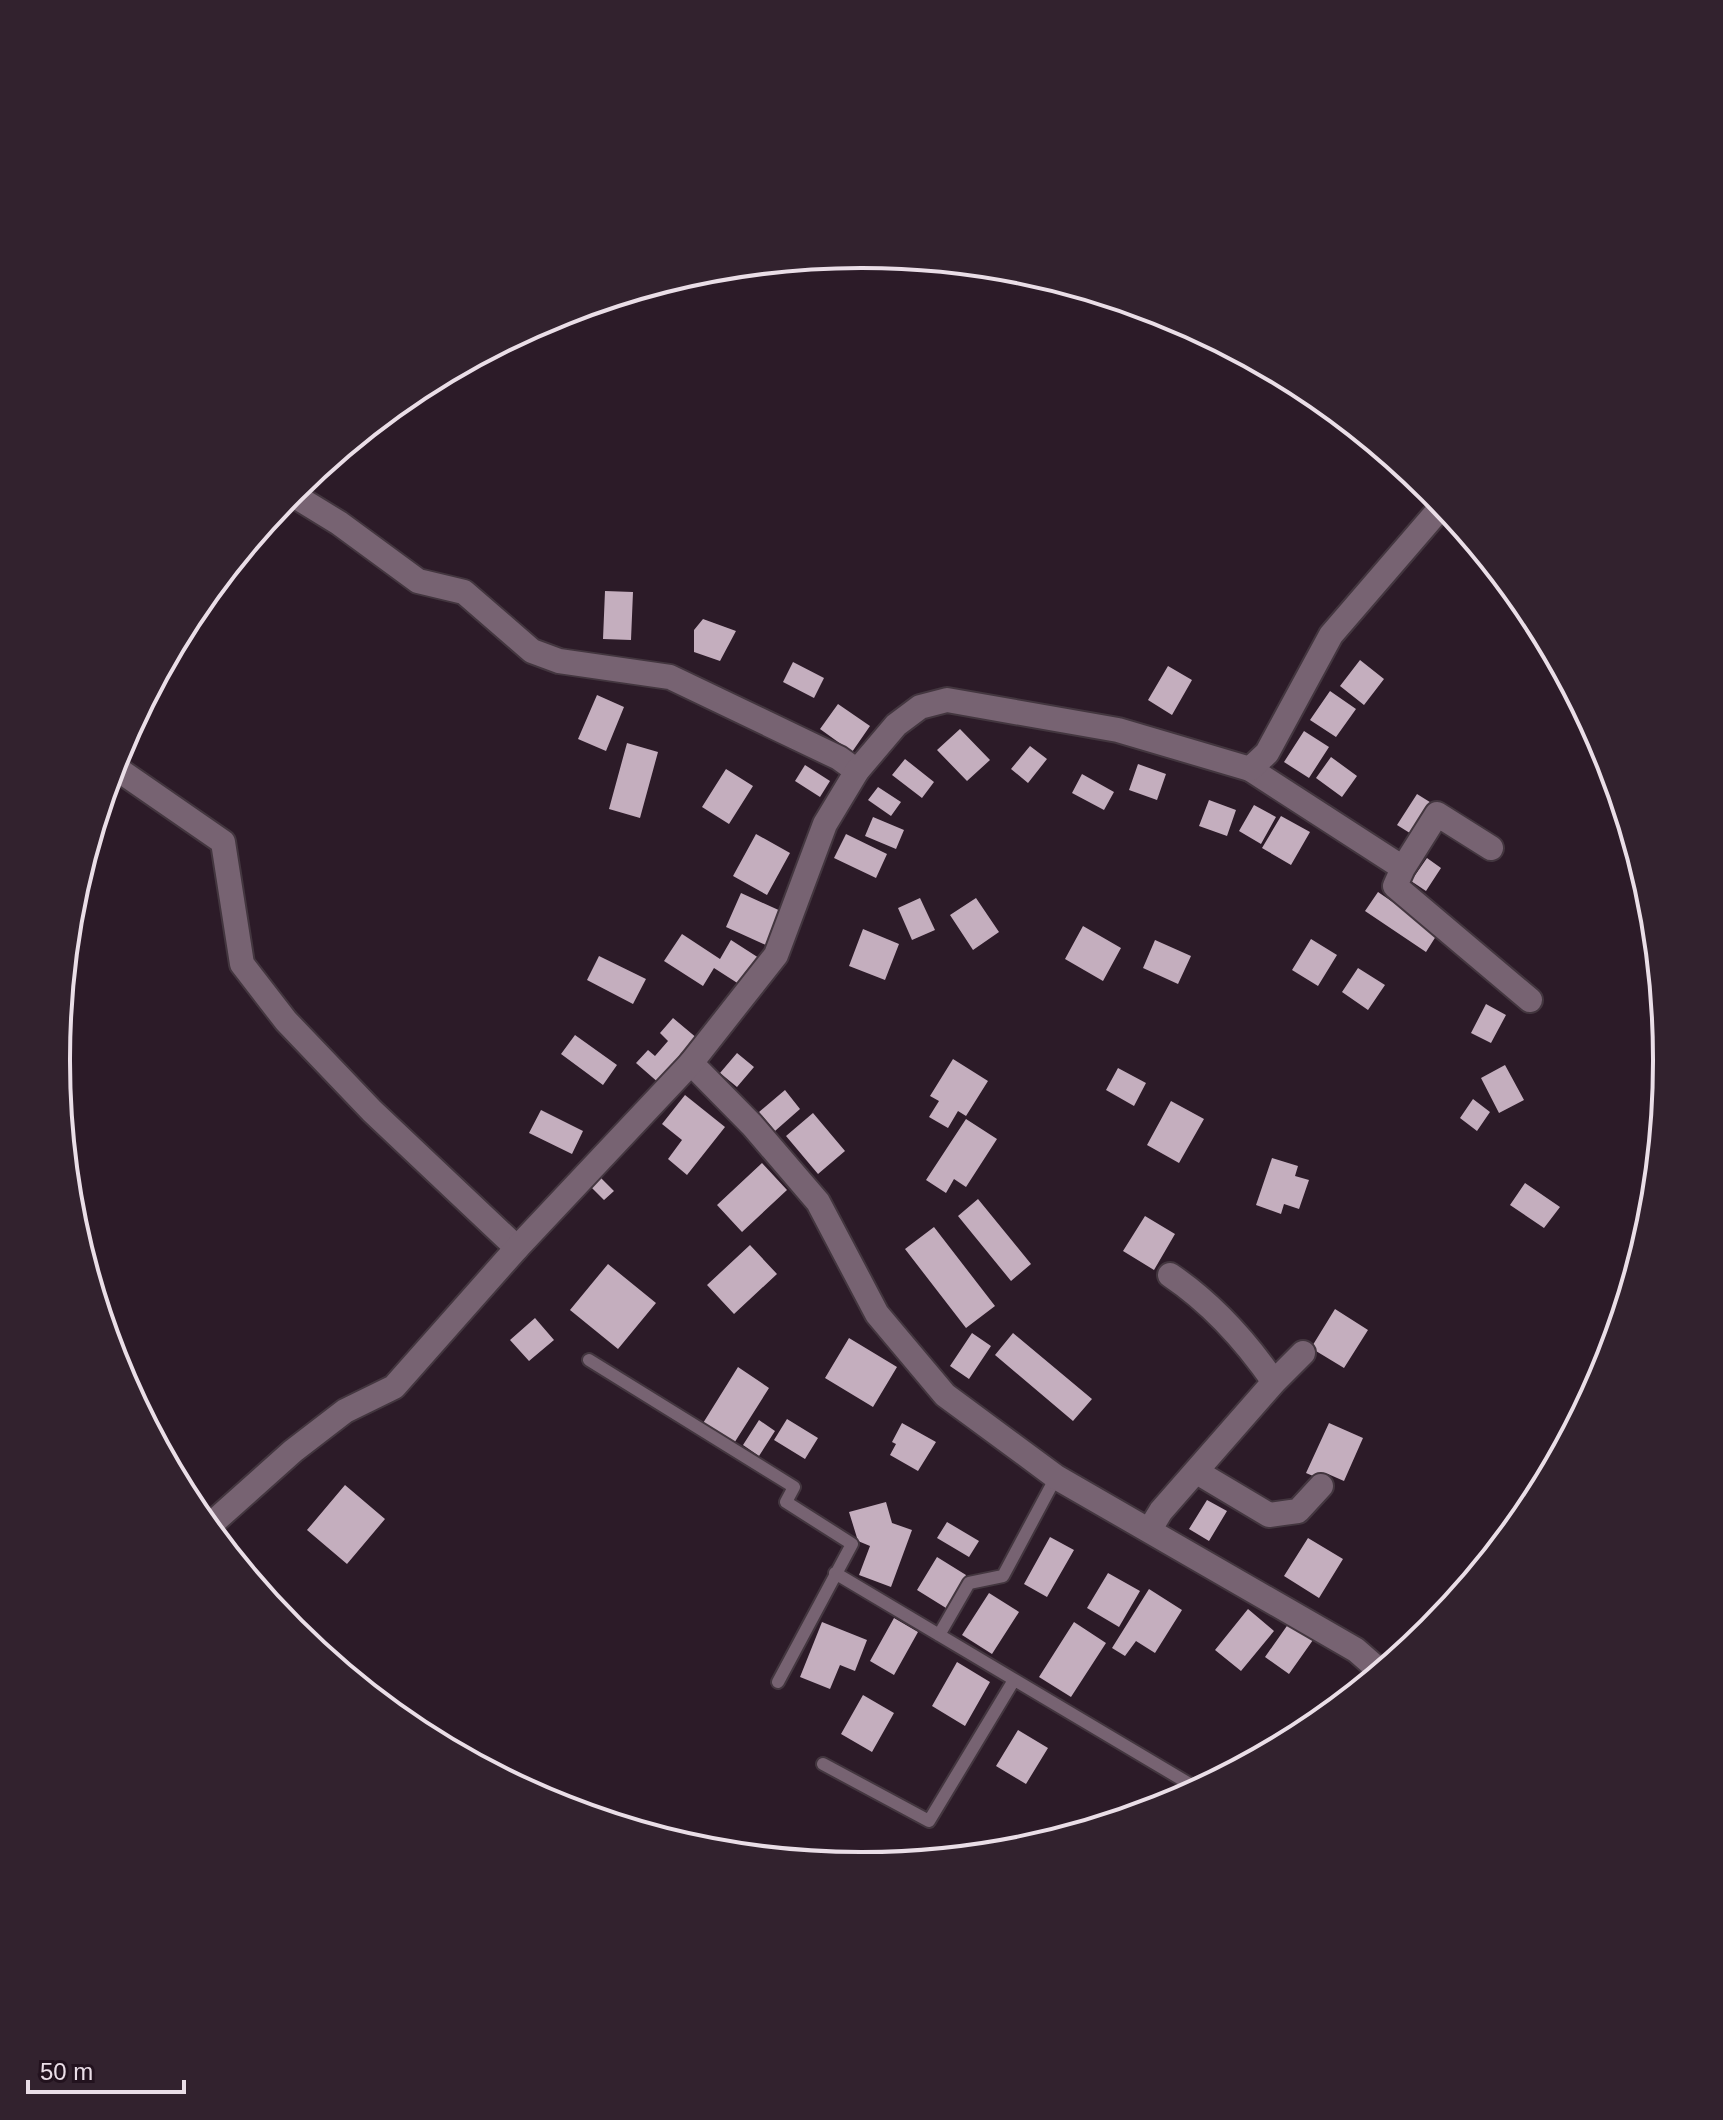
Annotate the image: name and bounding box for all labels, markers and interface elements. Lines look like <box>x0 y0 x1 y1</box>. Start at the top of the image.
scale bar <box>28 2044 184 2094</box>
text: 50 m <box>40 2058 93 2085</box>

